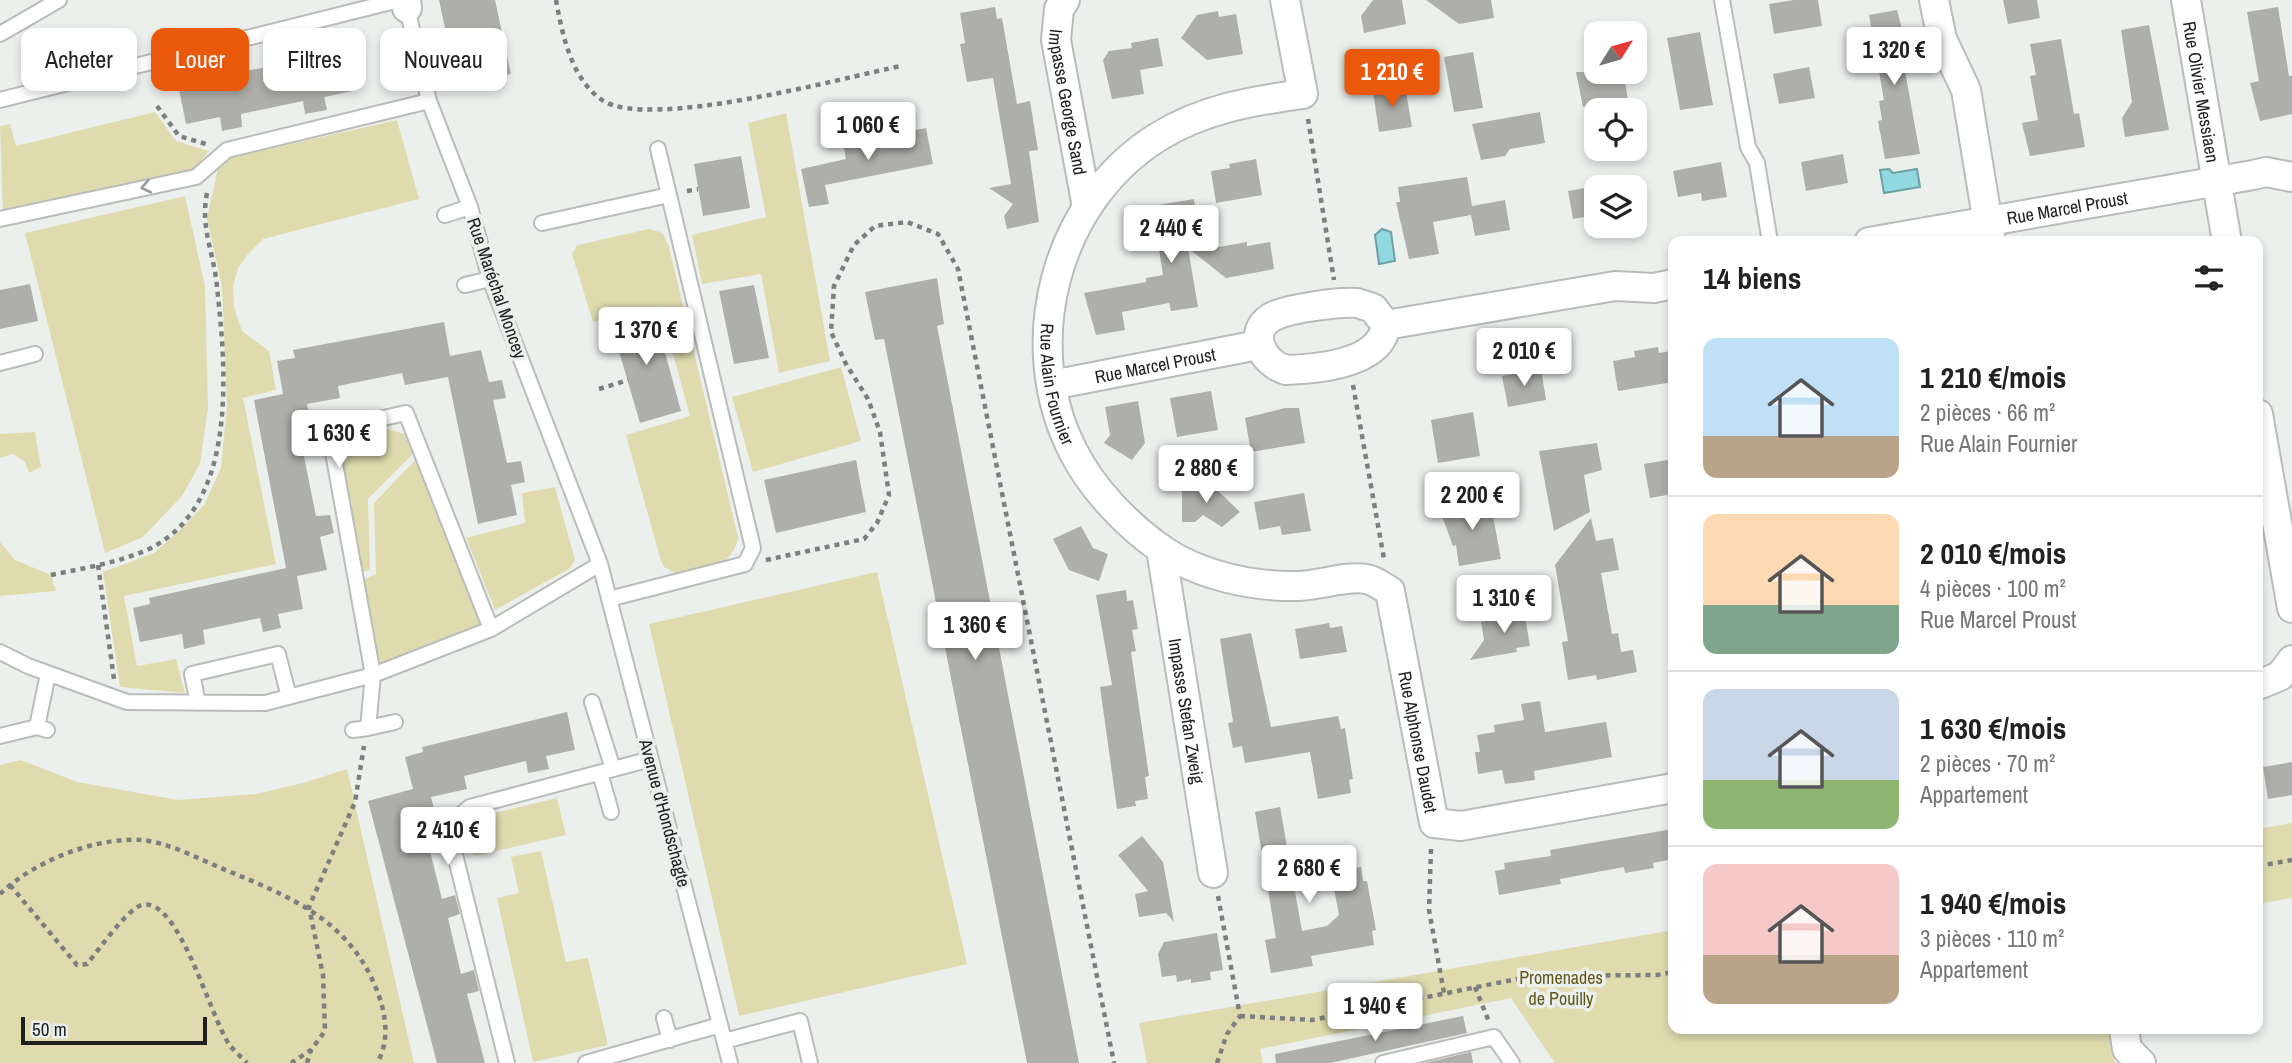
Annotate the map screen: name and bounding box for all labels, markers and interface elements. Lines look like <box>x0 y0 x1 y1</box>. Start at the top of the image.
street label: Rue Olivier Messiaen <box>2177 19 2226 164</box>
north arrow <box>1584 21 1647 84</box>
map controls <box>1584 21 1647 238</box>
chip: Acheter <box>21 28 137 91</box>
chip: Louer <box>151 28 249 91</box>
chip: Filtres <box>263 28 366 91</box>
chip: Nouveau <box>380 28 507 91</box>
street label: Impasse George Sand <box>1043 28 1093 177</box>
pin: 1 320 € <box>1829 28 1959 87</box>
text: 1 320 € <box>1863 34 1925 65</box>
pin: 1 210 € <box>1327 50 1457 109</box>
text: 1 210 € <box>1361 56 1423 87</box>
button: locate <box>1584 98 1647 161</box>
pin: 1 060 € <box>803 102 933 162</box>
text: 1 060 € <box>837 109 899 140</box>
button: layers <box>1584 175 1647 238</box>
one-way arrow <box>140 179 152 194</box>
street label: Rue Marcel Proust <box>2005 185 2129 230</box>
pin: 2 440 € <box>1106 205 1236 265</box>
text: 2 440 € <box>1140 212 1202 243</box>
street label: Rue Maréchal Moncey <box>461 214 533 362</box>
text: 14 biens <box>1703 258 1801 298</box>
icon: filters <box>2190 259 2228 297</box>
pin: 1 370 € <box>581 308 711 367</box>
text: 1 370 € <box>615 314 677 345</box>
street label: Rue Alain Fournier <box>1035 323 1081 449</box>
pin: 2 010 € <box>1459 328 1589 388</box>
text: 2 010 € <box>1493 335 1555 366</box>
street label: Rue Marcel Proust <box>1093 341 1218 389</box>
text: 1 210 €/mois <box>1920 357 2066 397</box>
icon: home <box>1759 366 1843 450</box>
text: 2 pièces · 66 m² <box>1920 397 2055 428</box>
pin: 1 630 € <box>274 410 404 470</box>
text: 1 630 € <box>308 417 370 448</box>
text: Rue Alain Fournier <box>1920 428 2077 459</box>
pin: 2 880 € <box>1141 446 1271 505</box>
text: 2 880 € <box>1175 452 1237 483</box>
pin: 2 200 € <box>1407 472 1537 532</box>
text: 2 200 € <box>1441 479 1503 510</box>
text: 2 010 €/mois <box>1920 533 2066 573</box>
icon: home <box>1759 542 1843 626</box>
text: 4 pièces · 100 m² <box>1920 573 2066 604</box>
pin: 1 310 € <box>1439 576 1569 635</box>
text: 1 310 € <box>1473 582 1535 613</box>
pin: 1 360 € <box>910 602 1040 662</box>
text: Rue Marcel Proust <box>1920 604 2076 635</box>
text: 1 360 € <box>944 609 1006 640</box>
street label: Impasse Stefan Zweig <box>1163 636 1211 786</box>
street label: Rue Alphonse Daudet <box>1393 669 1444 815</box>
text: 1 630 €/mois <box>1920 708 2066 748</box>
icon: home <box>1759 717 1843 801</box>
street label: Avenue d'Hondschagte <box>633 735 697 890</box>
text: 2 pièces · 70 m² <box>1920 748 2055 779</box>
text: Appartement <box>1920 779 2028 810</box>
pin: 2 410 € <box>383 808 513 867</box>
text: 2 410 € <box>417 814 479 845</box>
pin: 2 680 € <box>1244 846 1374 905</box>
text: 2 680 € <box>1278 852 1340 883</box>
text: 1 940 €/mois <box>1920 883 2066 923</box>
icon: home <box>1759 892 1843 976</box>
text: 3 pièces · 110 m² <box>1920 923 2064 954</box>
text: Appartement <box>1920 954 2028 985</box>
park label: Promenades de Pouilly <box>1519 965 1603 1011</box>
pin: 1 940 € <box>1310 984 1440 1043</box>
text: 1 940 € <box>1344 990 1406 1021</box>
scale bar <box>21 1014 206 1046</box>
text: 50 m <box>32 1016 67 1042</box>

